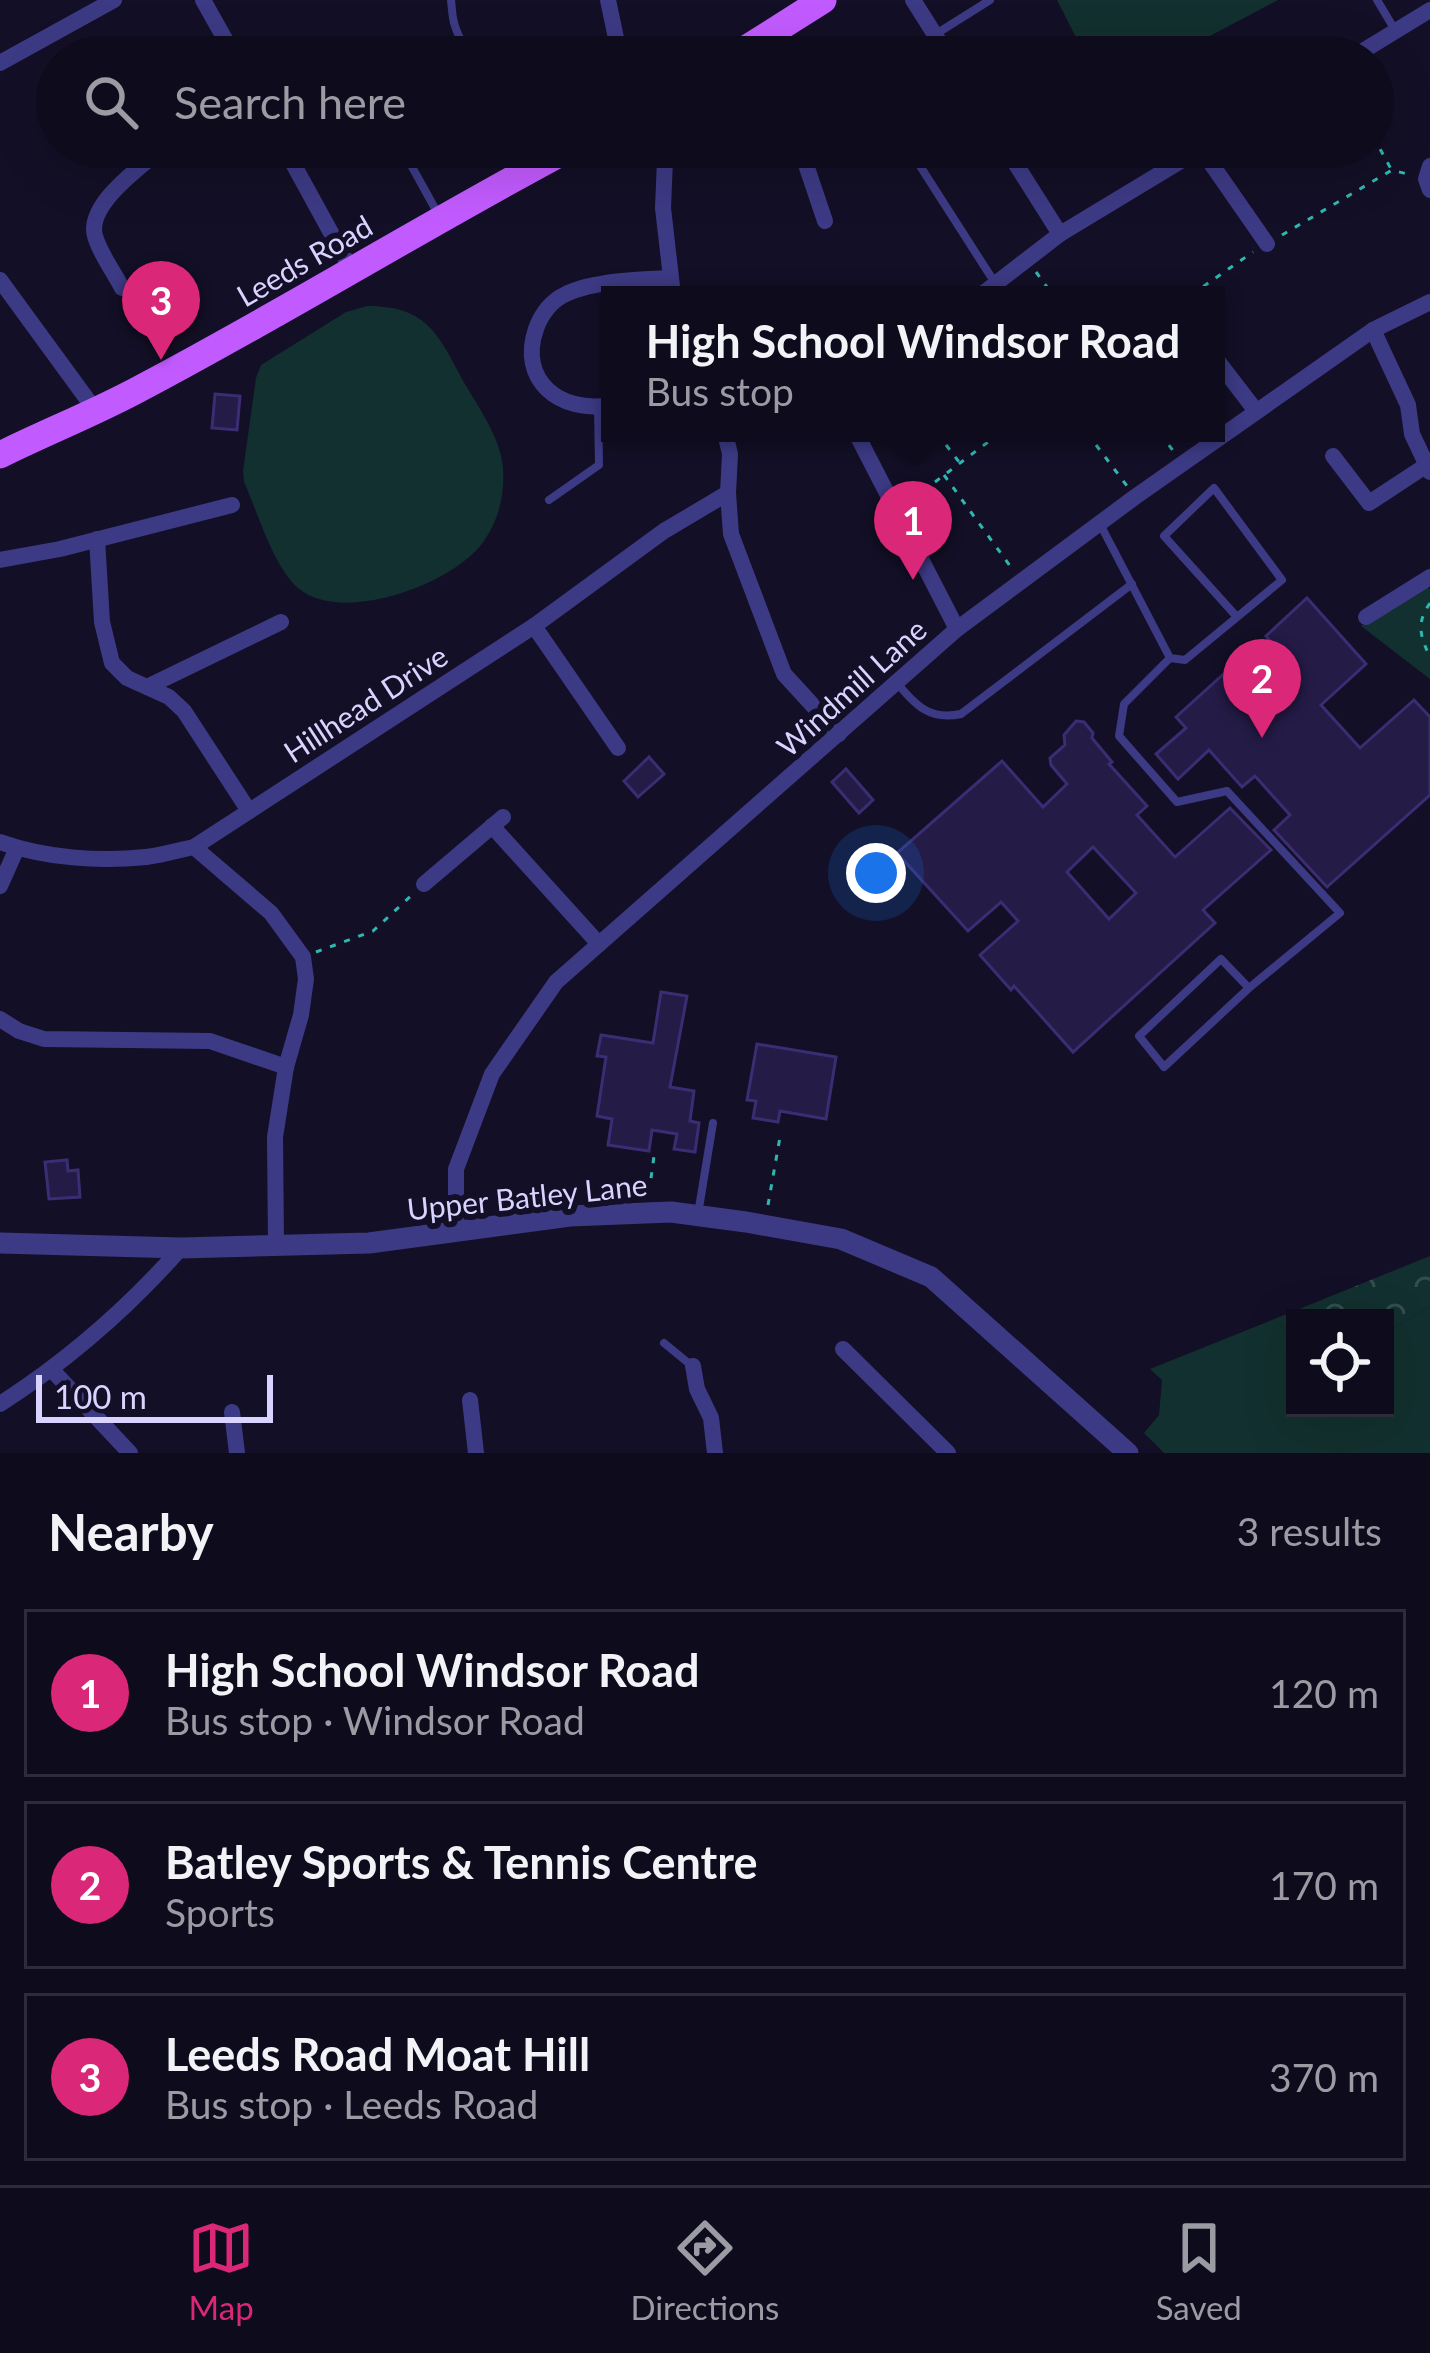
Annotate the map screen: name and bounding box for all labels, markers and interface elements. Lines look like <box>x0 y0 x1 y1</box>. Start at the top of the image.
search box <box>36 36 1394 168</box>
icon: search <box>78 69 144 135</box>
text: Search here <box>174 75 406 129</box>
street label: Leeds Road <box>230 207 378 313</box>
pin: 3 <box>122 261 200 360</box>
popup <box>601 286 1225 442</box>
text: High School Windsor Road <box>646 314 1180 368</box>
text: Bus stop <box>646 368 794 414</box>
pin: 1 <box>874 481 952 580</box>
street label: Windmill Lane <box>769 611 933 763</box>
street label: Hillhead Drive <box>277 637 453 769</box>
pin: 2 <box>1223 639 1301 738</box>
your location <box>846 843 906 903</box>
street label: Upper Batley Lane <box>405 1165 649 1227</box>
map controls <box>1286 1309 1394 1417</box>
button: locate <box>1286 1309 1394 1417</box>
scale bar <box>36 1369 273 1422</box>
text: 100 m <box>54 1376 147 1416</box>
text: Nearby <box>48 1501 214 1562</box>
text: 3 results <box>1237 1508 1382 1554</box>
text: High School Windsor Road <box>165 1643 700 1697</box>
text: 1 <box>79 1670 101 1716</box>
text: 120 m <box>1269 1670 1379 1716</box>
text: Bus stop · Windsor Road <box>165 1697 585 1743</box>
text: Batley Sports & Tennis Centre <box>165 1835 757 1889</box>
text: 2 <box>79 1862 101 1908</box>
text: 170 m <box>1269 1862 1379 1908</box>
text: Sports <box>165 1889 275 1935</box>
text: Leeds Road Moat Hill <box>165 2027 590 2081</box>
text: 3 <box>79 2054 101 2100</box>
text: 370 m <box>1269 2054 1379 2100</box>
text: Bus stop · Leeds Road <box>165 2081 538 2127</box>
tab: Map <box>188 2215 254 2327</box>
tab: Directions <box>630 2215 779 2327</box>
tab: Saved <box>1156 2215 1242 2327</box>

